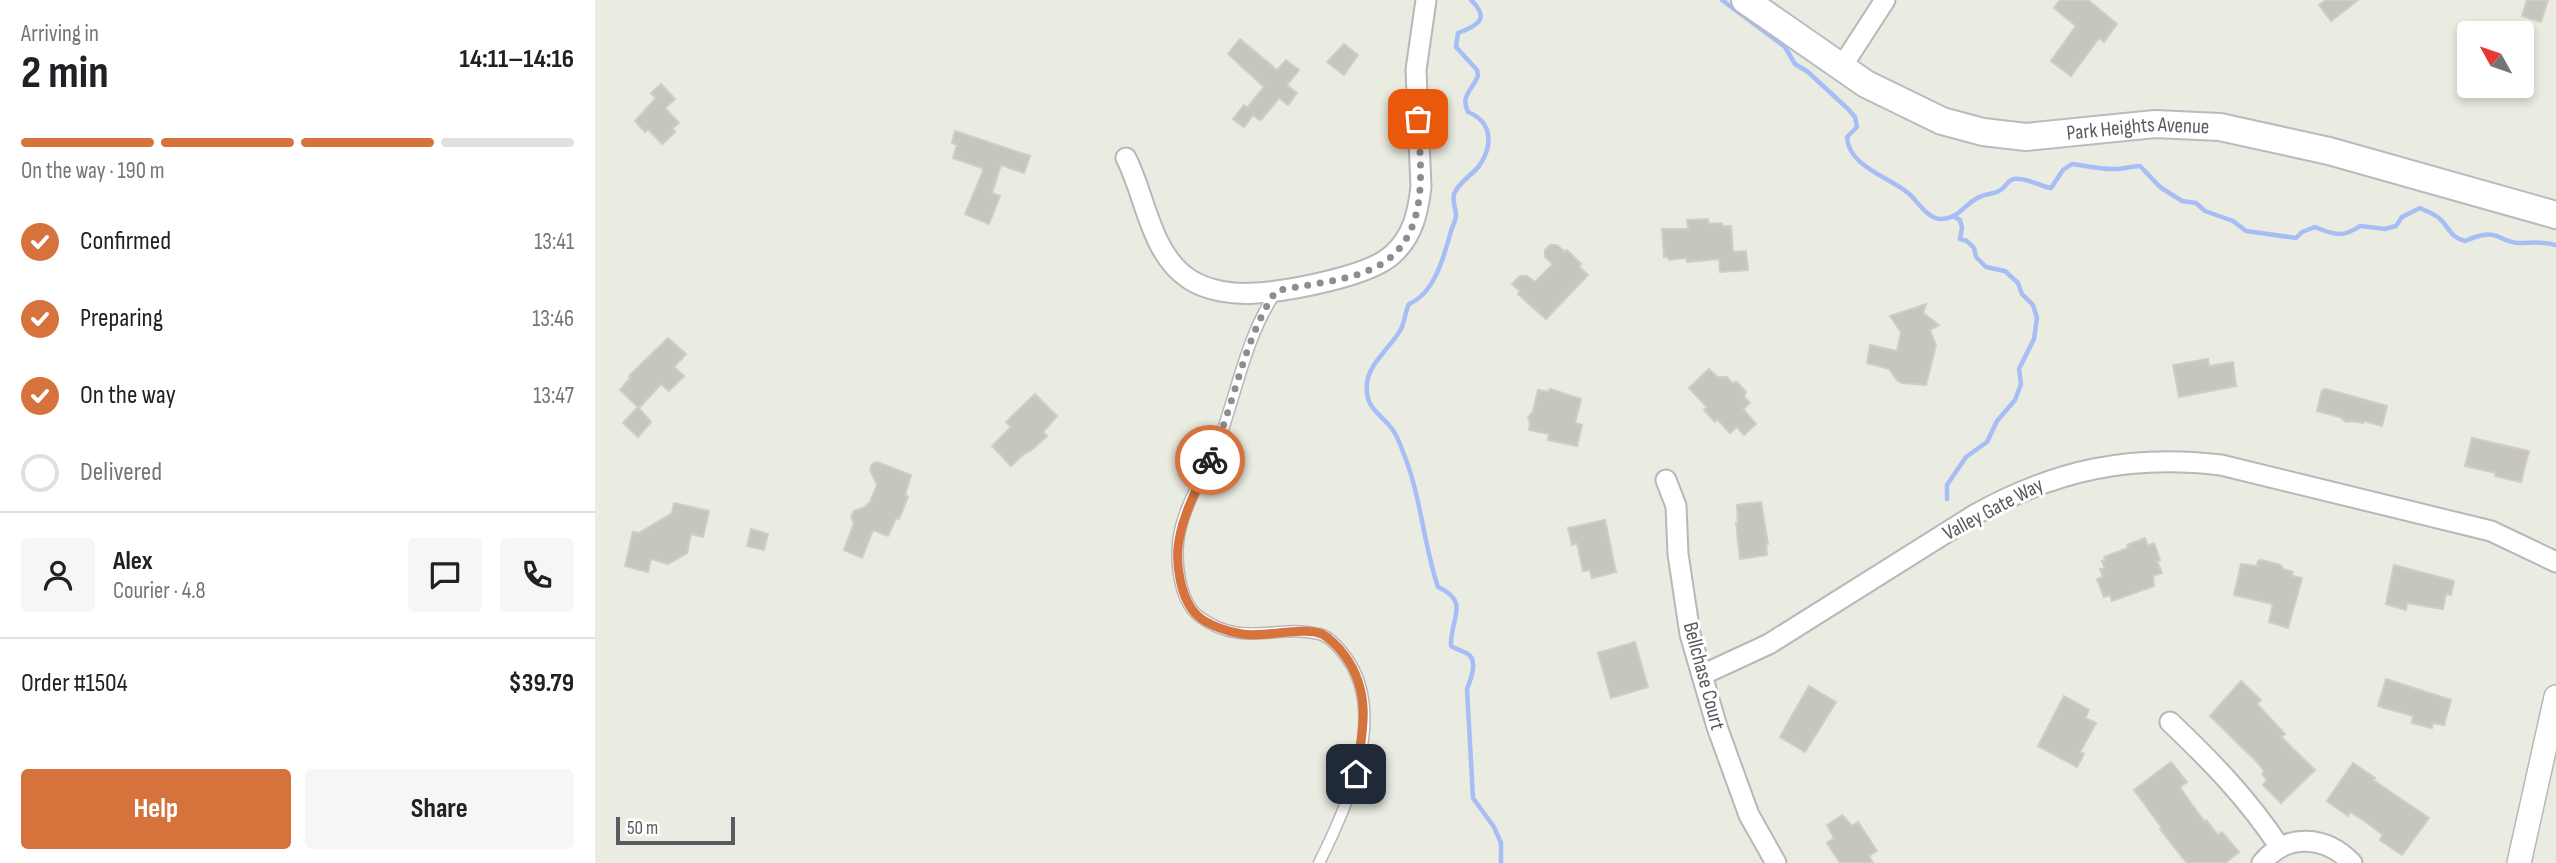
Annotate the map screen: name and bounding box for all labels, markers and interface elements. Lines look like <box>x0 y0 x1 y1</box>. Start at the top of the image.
text: Arriving in <box>21 20 99 48</box>
north arrow <box>2457 21 2534 98</box>
map controls <box>2457 21 2534 98</box>
text: 14:11–14:16 <box>460 44 574 75</box>
text: 2 min <box>21 46 109 101</box>
pin <box>1388 89 1448 149</box>
icon: bag <box>1399 100 1437 138</box>
street label: Park Heights Avenue <box>2065 111 2210 145</box>
text: On the way · 190 m <box>21 157 164 185</box>
icon: check <box>21 223 59 261</box>
text: Confirmed <box>80 226 171 257</box>
text: 13:41 <box>534 228 574 256</box>
icon: check <box>21 300 59 338</box>
text: Preparing <box>80 303 163 334</box>
text: 13:46 <box>532 305 574 333</box>
icon: check <box>21 377 59 415</box>
text: On the way <box>80 380 176 411</box>
text: 13:47 <box>533 382 574 410</box>
courier <box>1175 425 1245 495</box>
icon: bike <box>1191 441 1229 479</box>
text: Delivered <box>80 457 162 488</box>
street label: Valley Gate Way <box>1939 472 2047 546</box>
button: person <box>21 538 95 612</box>
button: chat <box>408 538 482 612</box>
button: phone <box>500 538 574 612</box>
text: Alex <box>113 546 153 577</box>
text: Courier · 4.8 <box>113 577 206 605</box>
street label: Bellchase Court <box>1678 619 1730 733</box>
text: Order #1504 <box>21 668 128 699</box>
text: $39.79 <box>509 668 574 699</box>
pin <box>1326 744 1386 804</box>
icon: home <box>1337 755 1375 793</box>
button: Help <box>21 769 291 849</box>
button: Share <box>305 769 574 849</box>
scale bar <box>616 814 735 846</box>
text: 50 m <box>627 817 658 840</box>

